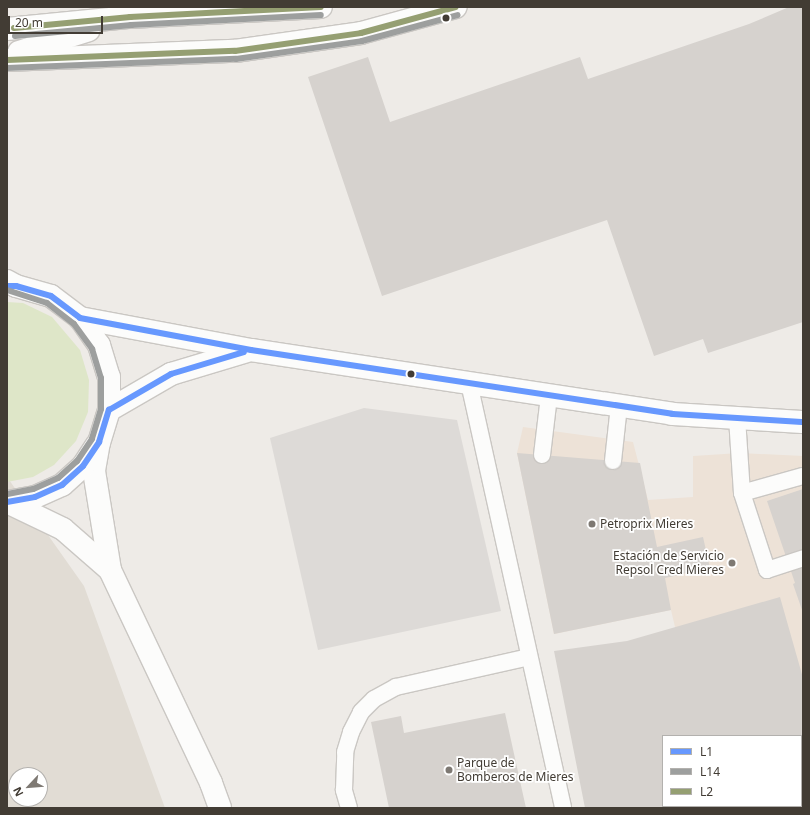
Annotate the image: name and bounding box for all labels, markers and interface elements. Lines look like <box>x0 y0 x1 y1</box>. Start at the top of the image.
scale bar <box>10 8 105 34</box>
unlabelled marker <box>441 13 451 23</box>
text: 20 m <box>15 14 43 31</box>
unlabelled marker <box>406 369 416 379</box>
place label: Petroprix Mieres <box>600 517 693 531</box>
marker: Petroprix Mieres <box>587 519 597 529</box>
place label: Estación de Servicio Repsol Cred Mieres <box>613 549 724 577</box>
marker: Estación de Servicio Repsol Cred Mieres <box>727 558 737 568</box>
legend <box>662 735 802 807</box>
text: L1 <box>700 743 713 760</box>
place label: Parque de Bomberos de Mieres <box>457 756 574 784</box>
text: L14 <box>700 763 720 780</box>
marker: Parque de Bomberos de Mieres <box>444 765 454 775</box>
north arrow <box>8 767 48 807</box>
text: L2 <box>700 783 713 800</box>
text: N <box>9 785 26 799</box>

